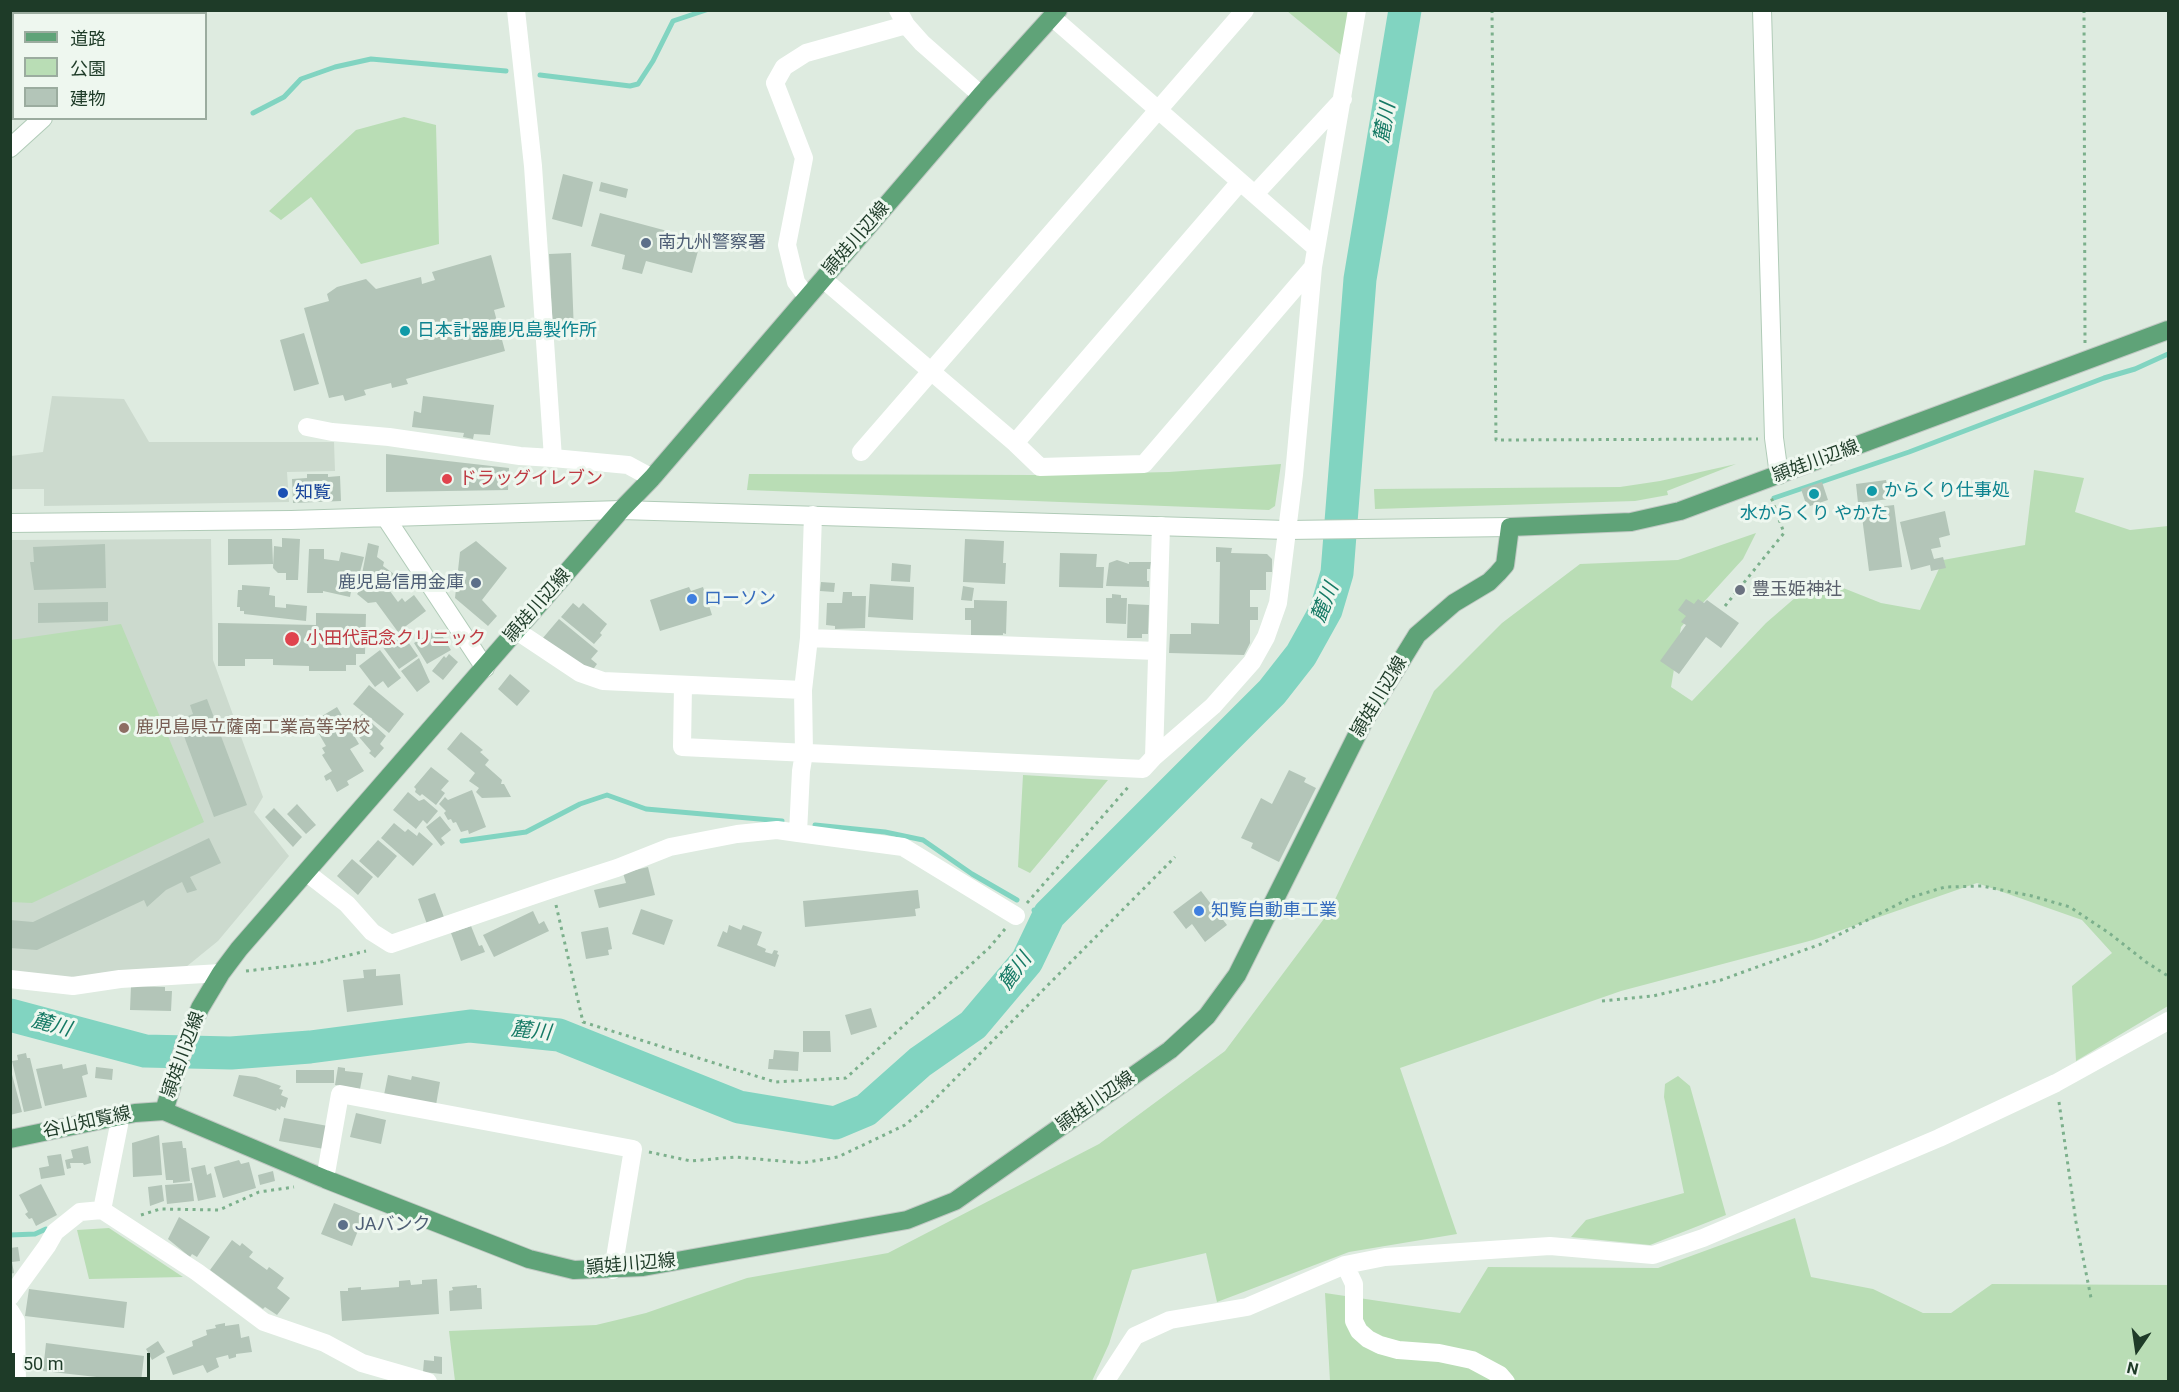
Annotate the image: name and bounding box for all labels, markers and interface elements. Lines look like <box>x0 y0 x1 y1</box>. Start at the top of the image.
legend <box>12 12 207 120</box>
text: 道路 <box>70 28 106 49</box>
text: 公園 <box>70 58 106 79</box>
text: 建物 <box>70 88 106 109</box>
water label: 麓川 <box>1371 101 1401 145</box>
street label: 頴娃川辺線 <box>819 198 895 280</box>
place label: 南九州警察署 <box>658 232 766 254</box>
marker: 南九州警察署 <box>639 236 653 250</box>
place label: 日本計器鹿児島製作所 <box>417 320 597 342</box>
marker: 日本計器鹿児島製作所 <box>398 324 412 338</box>
street label: 頴娃川辺線 <box>1770 436 1862 488</box>
place label: ドラッグイレブン <box>459 468 603 490</box>
marker: ドラッグイレブン <box>440 472 454 486</box>
place label: からくり仕事処 <box>1884 480 2010 502</box>
place label: 知覧 <box>295 482 331 504</box>
marker: からくり仕事処 <box>1865 484 1879 498</box>
marker: 知覧 <box>276 486 290 500</box>
marker: 水からくり やかた <box>1807 487 1821 501</box>
place label: 水からくり やかた <box>1740 503 1888 525</box>
street label: 頴娃川辺線 <box>500 565 576 647</box>
place label: 鹿児島信用金庫 <box>338 572 464 594</box>
marker: 鹿児島信用金庫 <box>469 576 483 590</box>
place label: 豊玉姫神社 <box>1752 579 1842 601</box>
water label: 麓川 <box>1307 580 1345 626</box>
marker: 豊玉姫神社 <box>1733 583 1747 597</box>
place label: ローソン <box>704 588 776 610</box>
marker: ローソン <box>685 592 699 606</box>
place label: 小田代記念クリニック <box>306 628 486 650</box>
marker: 小田代記念クリニック <box>283 630 301 648</box>
street label: 頴娃川辺線 <box>1348 653 1412 741</box>
place label: 鹿児島県立薩南工業高等学校 <box>136 717 370 739</box>
marker: 鹿児島県立薩南工業高等学校 <box>117 721 131 735</box>
place label: 知覧自動車工業 <box>1211 900 1337 922</box>
marker: 知覧自動車工業 <box>1192 904 1206 918</box>
water label: 麓川 <box>995 949 1037 995</box>
water label: 麓川 <box>29 1009 73 1043</box>
street label: 頴娃川辺線 <box>158 1009 210 1101</box>
water label: 麓川 <box>510 1018 552 1046</box>
street label: 頴娃川辺線 <box>1053 1067 1139 1137</box>
street label: 谷山知覧線 <box>41 1103 133 1143</box>
place label: JAバンク <box>355 1214 430 1236</box>
marker: JAバンク <box>336 1218 350 1232</box>
street label: 頴娃川辺線 <box>585 1250 677 1280</box>
north arrow <box>2107 1320 2167 1380</box>
scale bar <box>15 1341 153 1379</box>
text: 50 m <box>23 1353 63 1374</box>
text: N <box>2125 1358 2140 1379</box>

